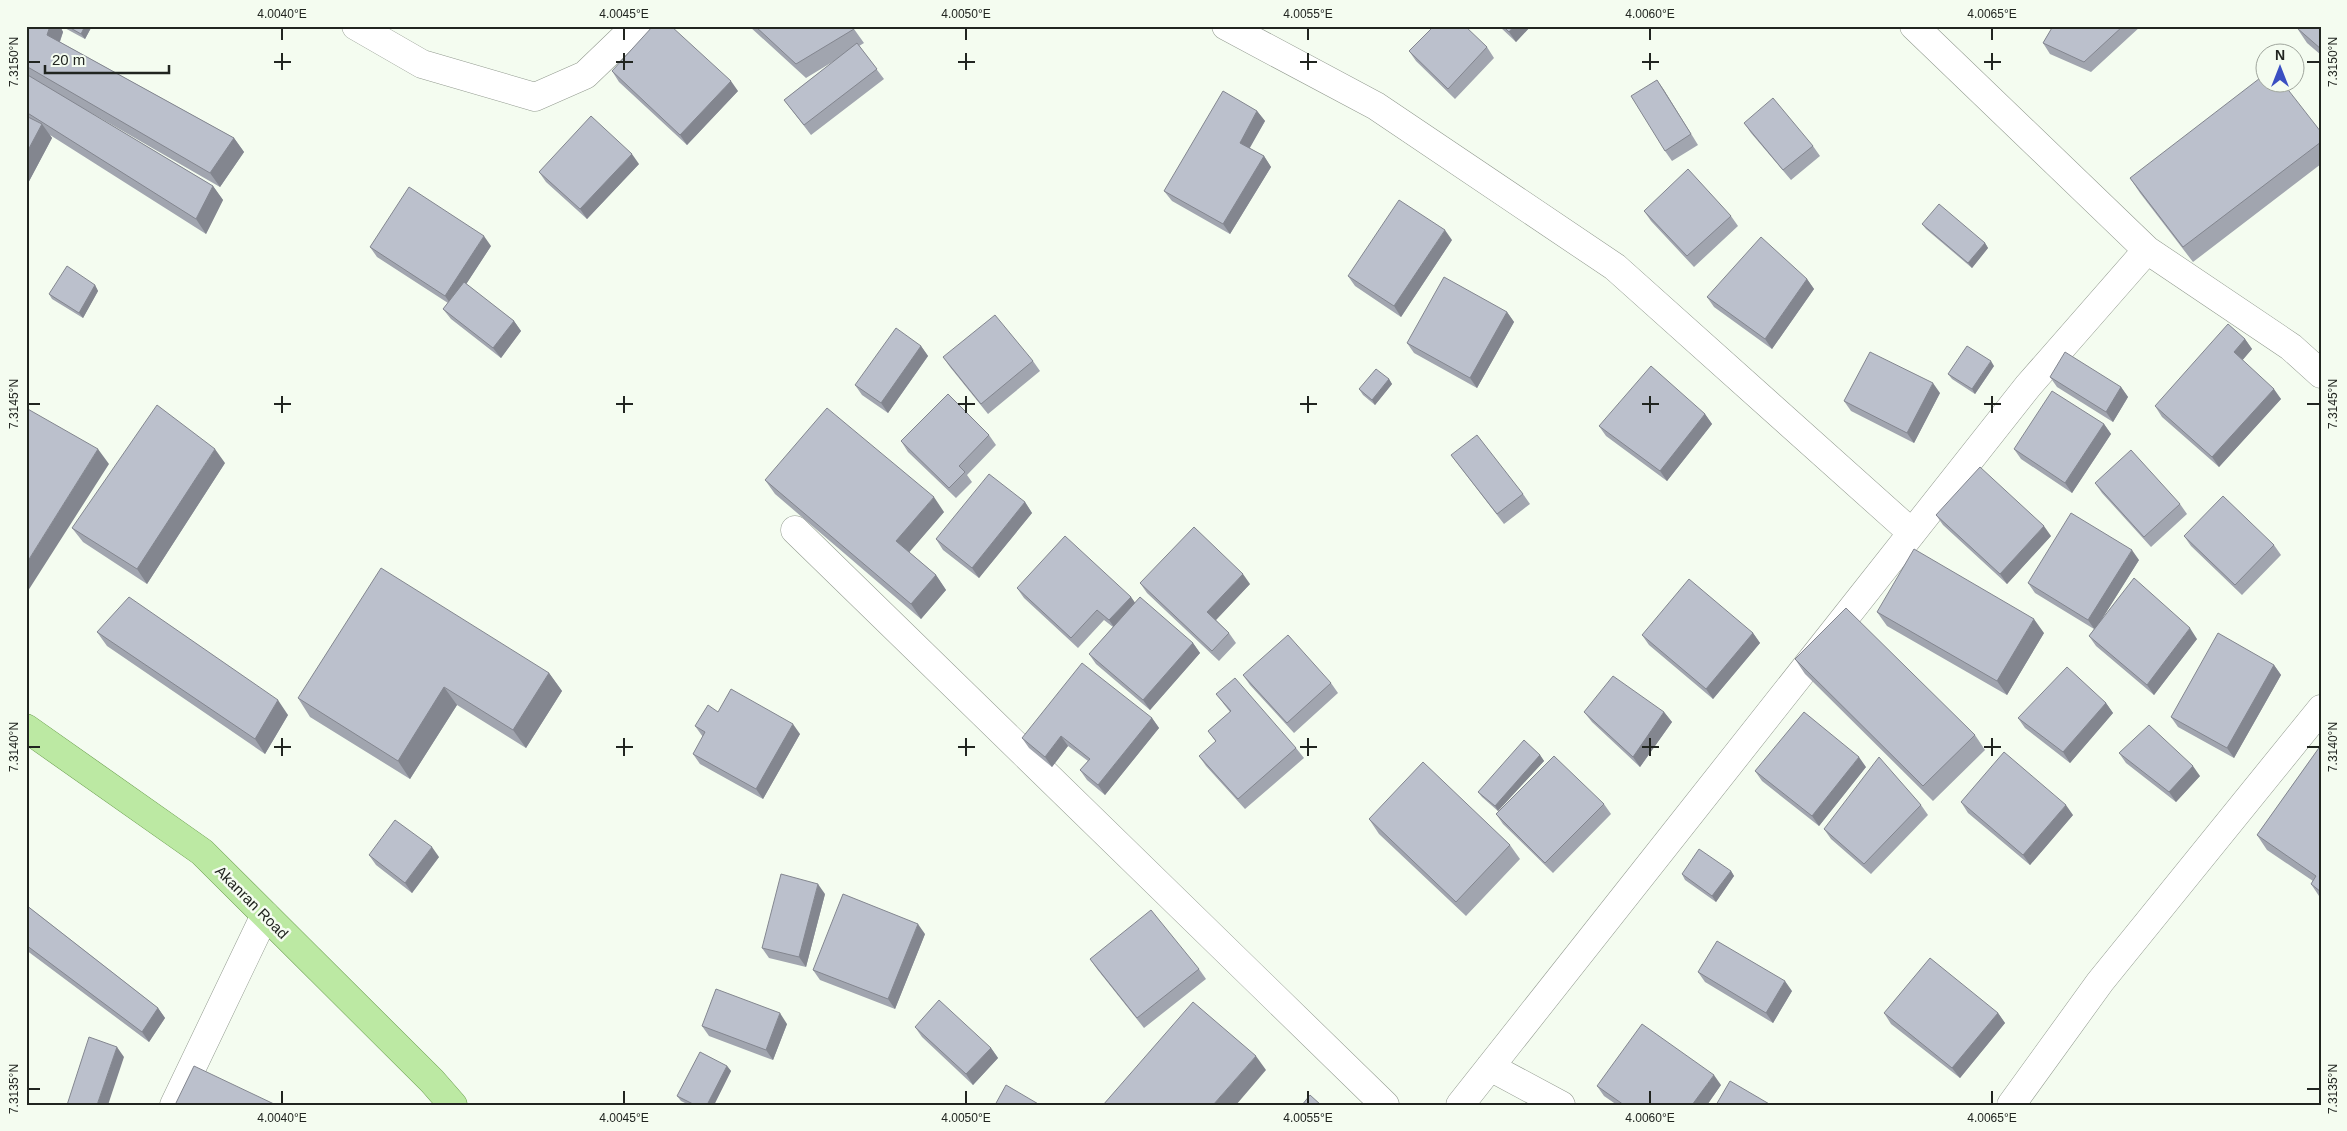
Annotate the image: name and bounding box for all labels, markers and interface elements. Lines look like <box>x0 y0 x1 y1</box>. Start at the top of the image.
text: 4.0040°E <box>257 7 307 21</box>
text: 4.0045°E <box>599 7 649 21</box>
text: 4.0050°E <box>941 7 991 21</box>
text: 4.0055°E <box>1283 7 1333 21</box>
text: 4.0060°E <box>1625 7 1675 21</box>
text: 4.0065°E <box>1967 7 2017 21</box>
text: 7.3150°N <box>7 37 21 87</box>
text: 7.3150°N <box>2326 37 2340 87</box>
scale bar <box>45 42 169 74</box>
north arrow <box>2254 42 2304 92</box>
text: N <box>2275 47 2285 63</box>
text: 20 m <box>52 51 85 68</box>
text: 7.3145°N <box>7 379 21 429</box>
text: 7.3145°N <box>2326 379 2340 429</box>
text: 7.3140°N <box>7 722 21 772</box>
text: 7.3140°N <box>2326 722 2340 772</box>
street label: Akanran Road <box>212 862 292 942</box>
text: 7.3135°N <box>7 1064 21 1114</box>
text: 7.3135°N <box>2326 1064 2340 1114</box>
text: 4.0040°E <box>257 1111 307 1125</box>
text: 4.0045°E <box>599 1111 649 1125</box>
text: 4.0050°E <box>941 1111 991 1125</box>
text: 4.0055°E <box>1283 1111 1333 1125</box>
text: 4.0060°E <box>1625 1111 1675 1125</box>
text: 4.0065°E <box>1967 1111 2017 1125</box>

